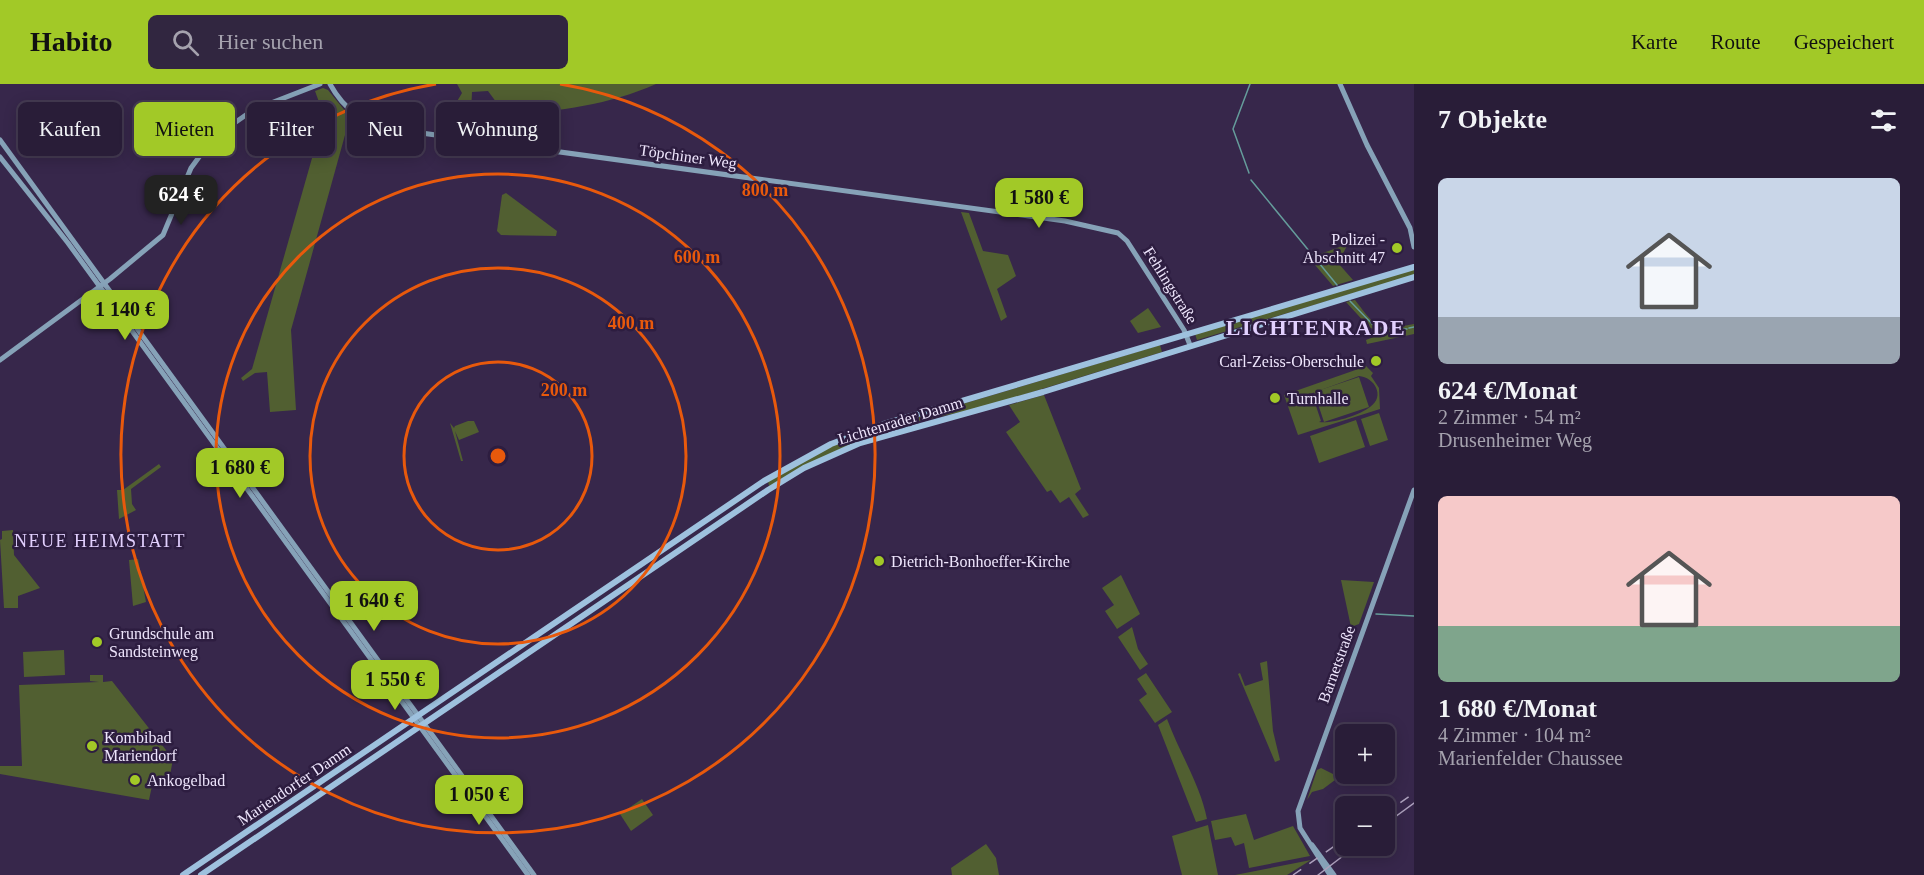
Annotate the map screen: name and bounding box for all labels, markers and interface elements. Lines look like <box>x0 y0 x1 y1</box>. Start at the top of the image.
search box <box>148 15 568 69</box>
text: Habito <box>30 26 112 57</box>
icon: search <box>169 26 202 59</box>
text: Hier suchen <box>217 29 323 54</box>
text: Karte <box>1631 30 1678 54</box>
text: Route <box>1711 30 1761 54</box>
text: Gespeichert <box>1794 30 1894 54</box>
chip: Kaufen <box>18 102 122 156</box>
chip: Mieten <box>134 102 235 156</box>
chip: Filter <box>247 102 335 156</box>
chip: Neu <box>347 102 424 156</box>
chip: Wohnung <box>436 102 559 156</box>
icon: filters <box>1867 104 1900 137</box>
text: 7 Objekte <box>1438 105 1547 134</box>
street label: Töpchiner Weg <box>638 141 738 173</box>
pin: 624 € <box>139 175 223 226</box>
pin: 1 580 € <box>984 178 1094 229</box>
text: 800 m <box>742 180 788 200</box>
text: 624 € <box>159 183 204 205</box>
text: 1 580 € <box>1009 186 1069 208</box>
icon: home <box>1615 217 1723 325</box>
place label: Polizei - Abschnitt 47 <box>1303 231 1385 266</box>
marker: Polizei - Abschnitt 47 <box>1390 241 1404 255</box>
street label: Fehlingstraße <box>1139 244 1201 327</box>
text: 600 m <box>674 247 720 267</box>
pin: 1 140 € <box>70 290 180 341</box>
text: 1 140 € <box>95 298 155 320</box>
text: 400 m <box>608 313 654 333</box>
district label: LICHTENRADE <box>1226 315 1406 340</box>
place label: Carl-Zeiss-Oberschule <box>1219 353 1364 370</box>
marker: Carl-Zeiss-Oberschule <box>1369 354 1383 368</box>
text: 624 €/Monat <box>1438 376 1577 405</box>
text: 200 m <box>541 380 587 400</box>
place label: Turnhalle <box>1287 390 1349 407</box>
marker: Turnhalle <box>1268 391 1282 405</box>
street label: Lichtenrader Damm <box>836 393 965 448</box>
text: 2 Zimmer · 54 m² <box>1438 406 1581 428</box>
text: Drusenheimer Weg <box>1438 429 1592 451</box>
centre of rings <box>488 446 508 466</box>
pin: 1 680 € <box>185 448 295 499</box>
text: 1 680 € <box>210 456 270 478</box>
district label: NEUE HEIMSTATT <box>14 531 186 551</box>
icon: home <box>1615 535 1723 643</box>
place label: Dietrich-Bonhoeffer-Kirche <box>891 553 1070 570</box>
marker: Dietrich-Bonhoeffer-Kirche <box>872 554 886 568</box>
pin: 1 640 € <box>319 581 429 632</box>
text: 1 640 € <box>344 589 404 611</box>
street label: Barnetstraße <box>1315 623 1358 705</box>
place label: Grundschule am Sandsteinweg <box>109 625 215 661</box>
marker: Grundschule am Sandsteinweg <box>90 635 104 649</box>
pin: 1 550 € <box>340 660 450 711</box>
text: 1 550 € <box>365 668 425 690</box>
text: 1 680 €/Monat <box>1438 694 1597 723</box>
map controls <box>1335 724 1395 856</box>
button: + <box>1335 724 1395 784</box>
text: 4 Zimmer · 104 m² <box>1438 724 1591 746</box>
place label: Kombibad Mariendorf <box>104 729 178 764</box>
marker: Kombibad Mariendorf <box>85 739 99 753</box>
street label: Mariendorfer Damm <box>234 740 355 829</box>
text: Marienfelder Chaussee <box>1438 747 1623 769</box>
place label: Ankogelbad <box>147 772 225 790</box>
marker: Ankogelbad <box>128 773 142 787</box>
pin: 1 050 € <box>424 775 534 826</box>
text: 1 050 € <box>449 783 509 805</box>
button: − <box>1335 796 1395 856</box>

